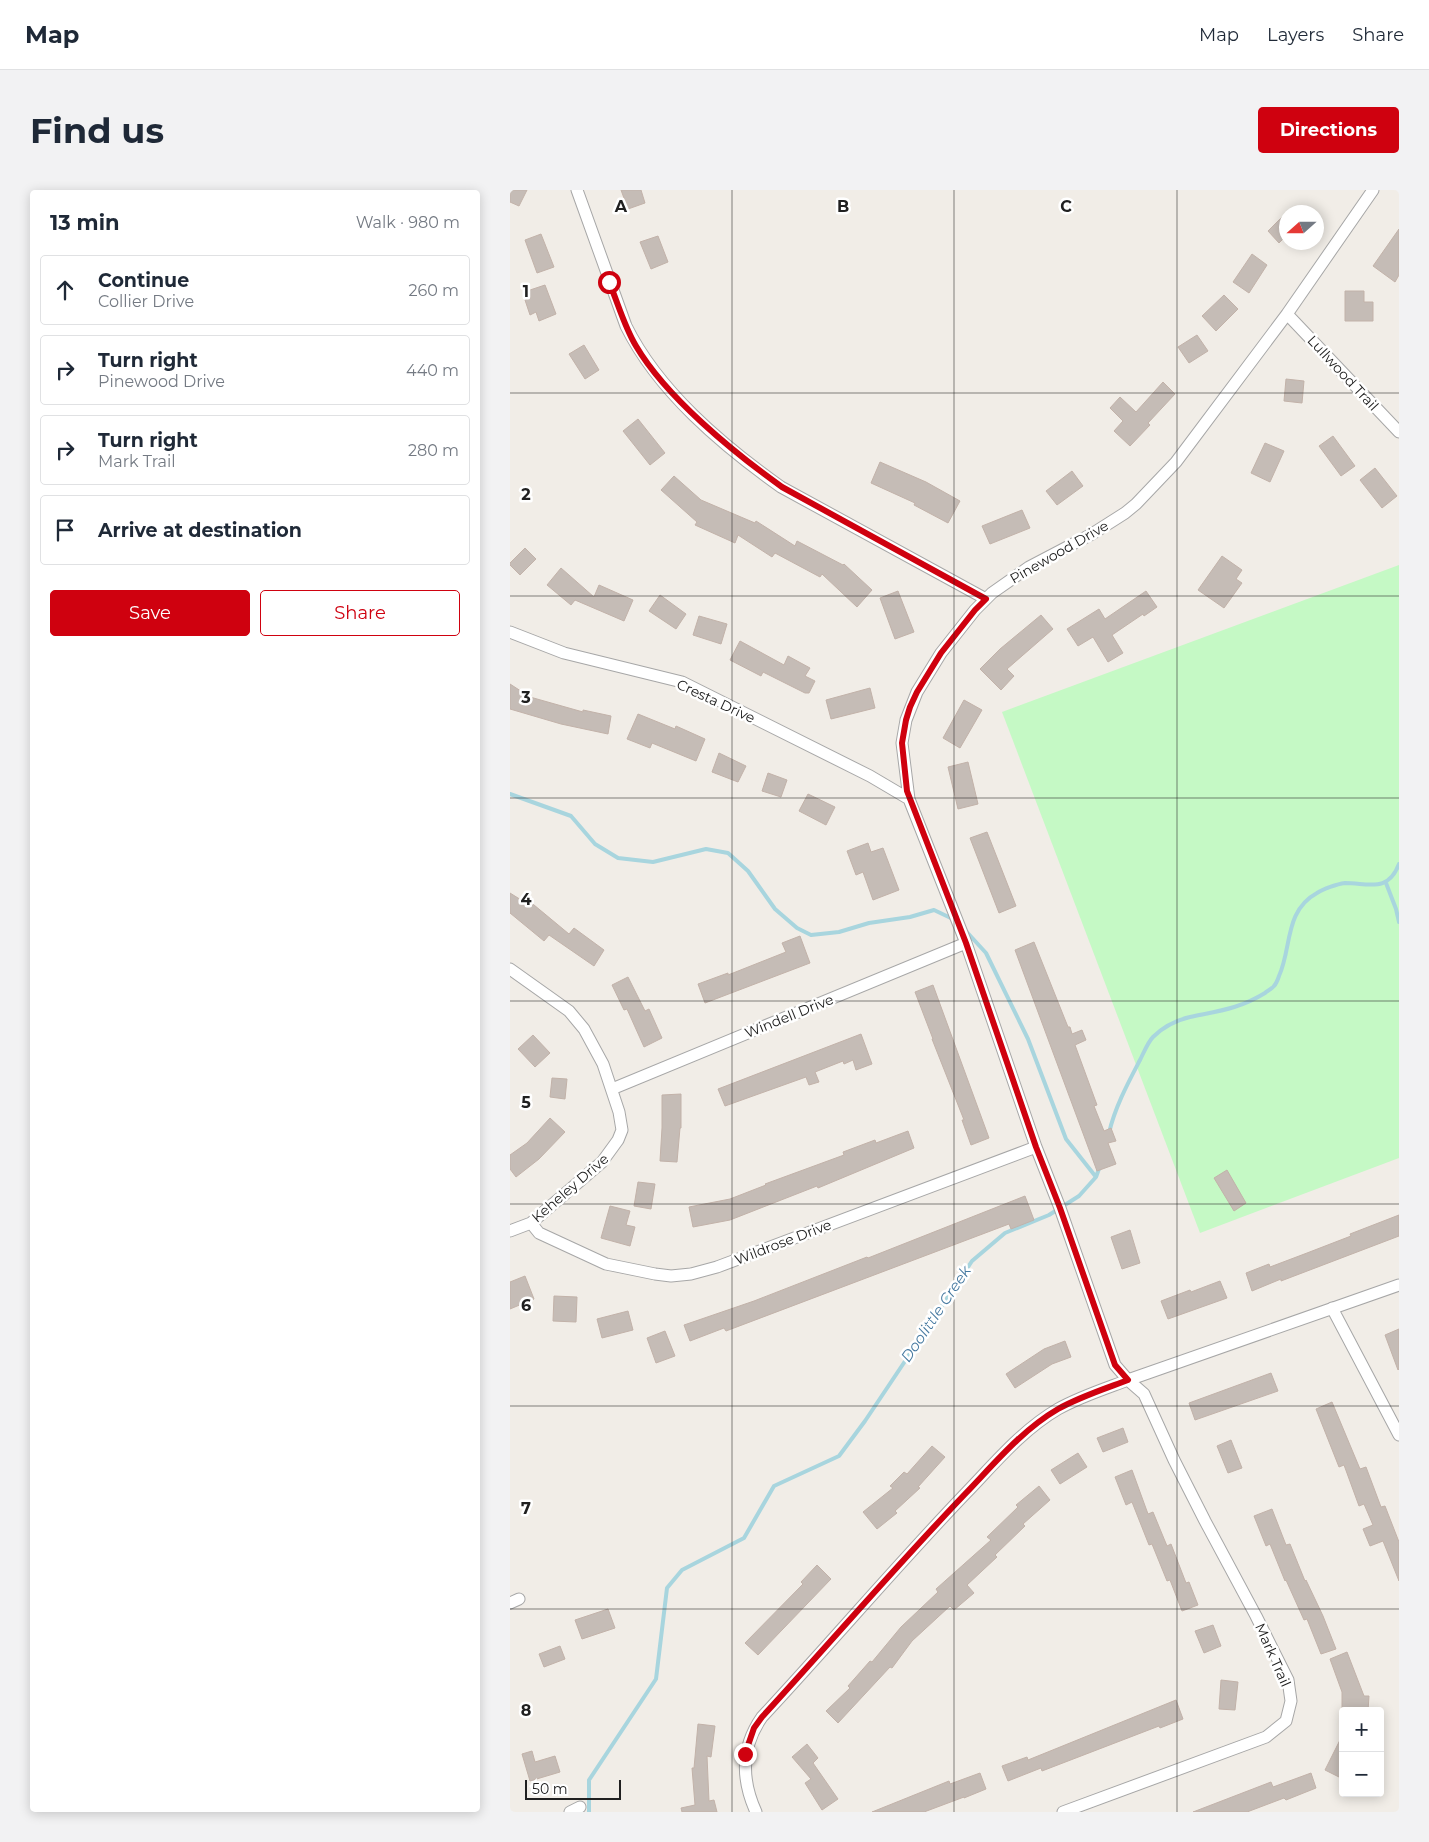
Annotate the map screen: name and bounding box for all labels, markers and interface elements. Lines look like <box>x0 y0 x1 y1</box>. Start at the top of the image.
text: Map <box>25 20 79 49</box>
text: Map <box>1199 24 1239 46</box>
text: Layers <box>1267 24 1324 46</box>
text: Share <box>1352 24 1404 46</box>
button: Directions <box>1258 107 1399 153</box>
text: Find us <box>30 109 164 152</box>
text: A <box>614 197 628 216</box>
text: B <box>837 197 849 216</box>
text: C <box>1060 197 1072 216</box>
north arrow <box>1279 205 1324 250</box>
text: 13 min <box>50 210 119 235</box>
text: Walk · 980 m <box>356 213 460 232</box>
text: Continue <box>98 269 189 292</box>
route start <box>598 271 621 294</box>
icon: ahead <box>51 276 79 304</box>
text: 260 m <box>408 281 459 300</box>
text: 1 <box>523 282 529 301</box>
text: Collier Drive <box>98 292 194 311</box>
street label: Lullwood Trail <box>1303 332 1383 414</box>
text: Turn right <box>98 349 198 372</box>
icon: right <box>51 356 79 384</box>
text: 440 m <box>406 361 459 380</box>
text: Pinewood Drive <box>98 372 225 391</box>
text: Turn right <box>98 429 198 452</box>
icon: right <box>51 436 79 464</box>
text: 280 m <box>408 441 459 460</box>
text: Mark Trail <box>98 452 176 471</box>
text: 2 <box>521 485 531 504</box>
icon: arrive <box>51 516 79 544</box>
street label: Pinewood Drive <box>1006 516 1112 588</box>
text: Arrive at destination <box>98 519 302 542</box>
button: Save <box>50 590 250 636</box>
button: Share <box>260 590 460 636</box>
street label: Cresta Drive <box>674 675 758 727</box>
text: 3 <box>520 688 531 707</box>
text: 4 <box>520 890 532 909</box>
street label: Windell Drive <box>742 990 836 1042</box>
text: 5 <box>521 1093 531 1112</box>
street label: Keheley Drive <box>528 1150 612 1226</box>
street label: Wildrose Drive <box>732 1215 834 1269</box>
water label: Doolittle Creek <box>896 1261 975 1365</box>
text: 6 <box>521 1296 531 1315</box>
text: 7 <box>521 1499 531 1518</box>
street label: Mark Trail <box>1251 1620 1295 1690</box>
text: 8 <box>521 1701 531 1720</box>
map controls <box>1339 1707 1384 1797</box>
button: + <box>1339 1707 1384 1752</box>
route end <box>734 1743 757 1766</box>
button: − <box>1339 1752 1384 1797</box>
scale bar <box>525 1777 621 1800</box>
text: 50 m <box>532 1780 568 1798</box>

